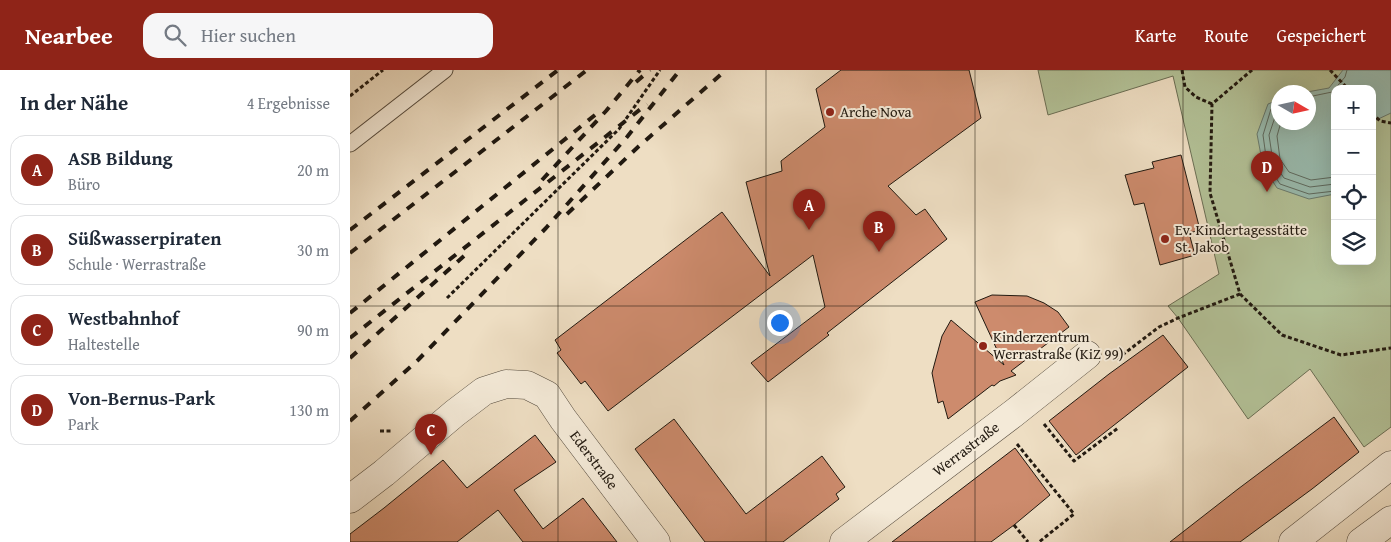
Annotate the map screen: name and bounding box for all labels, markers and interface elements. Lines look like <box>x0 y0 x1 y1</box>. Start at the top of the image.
search box <box>143 13 493 58</box>
text: Nearbee <box>25 18 113 53</box>
icon: search <box>161 21 189 49</box>
text: Hier suchen <box>201 21 296 49</box>
text: Karte <box>1135 22 1176 49</box>
text: Route <box>1204 22 1249 49</box>
text: Gespeichert <box>1277 22 1366 49</box>
north arrow <box>1271 85 1316 130</box>
map controls <box>1331 85 1376 265</box>
button: + <box>1331 85 1376 130</box>
text: In der Nähe <box>20 87 128 118</box>
text: 4 Ergebnisse <box>247 91 330 115</box>
place label: Arche Nova <box>840 101 912 122</box>
marker: Arche Nova <box>824 106 836 118</box>
button: − <box>1331 130 1376 175</box>
text: ASB Bildung <box>68 144 173 172</box>
pin: D <box>1251 151 1283 192</box>
text: A <box>32 158 42 182</box>
text: 20 m <box>297 158 329 182</box>
text: Büro <box>68 172 100 196</box>
button: locate <box>1331 175 1376 220</box>
pin: A <box>793 189 825 230</box>
pin: B <box>863 211 895 252</box>
place label: Ev. Kindertagesstätte St. Jakob <box>1175 219 1307 257</box>
button: layers <box>1331 220 1376 265</box>
text: Süßwasserpiraten <box>68 224 222 252</box>
marker: Ev. Kindertagesstätte St. Jakob <box>1159 233 1171 245</box>
text: B <box>32 238 42 262</box>
text: 30 m <box>297 238 329 262</box>
text: Schule · Werrastraße <box>68 252 206 276</box>
text: Westbahnhof <box>68 304 179 332</box>
your location <box>767 310 793 336</box>
text: C <box>32 318 42 342</box>
text: 90 m <box>297 318 329 342</box>
place label: Kinderzentrum Werrastraße (KiZ 99) <box>993 326 1123 364</box>
text: Haltestelle <box>68 332 140 356</box>
marker: Kinderzentrum Werrastraße (KiZ 99) <box>977 340 989 352</box>
text: Von-Bernus-Park <box>68 384 215 412</box>
text: D <box>32 398 42 422</box>
text: 130 m <box>289 398 329 422</box>
text: Park <box>68 412 99 436</box>
pin: C <box>415 414 447 455</box>
street label: Werrastraße <box>928 417 1003 481</box>
street label: Ederstraße <box>565 426 624 494</box>

